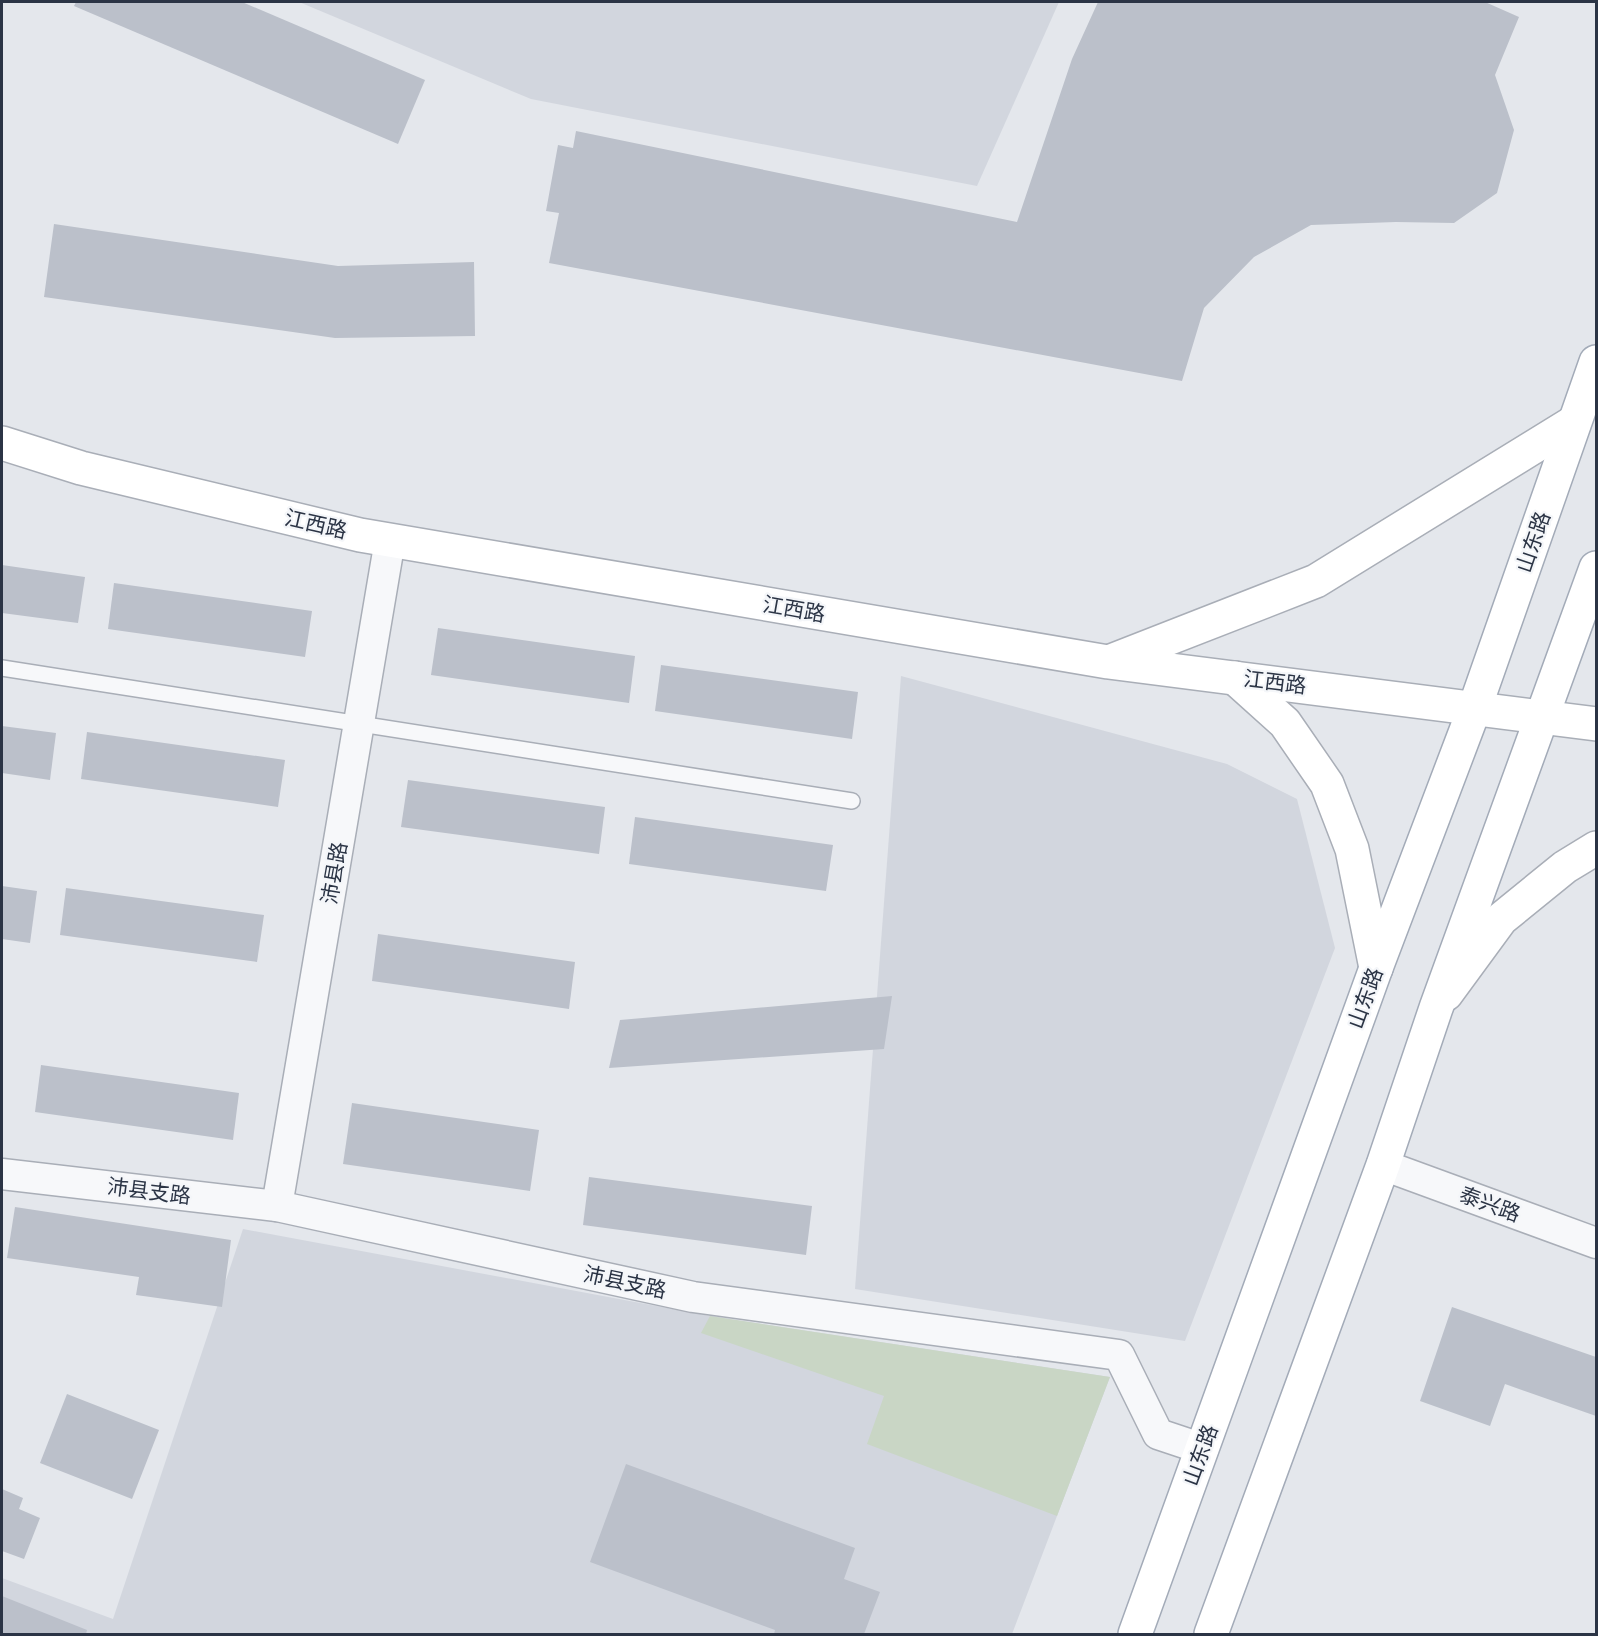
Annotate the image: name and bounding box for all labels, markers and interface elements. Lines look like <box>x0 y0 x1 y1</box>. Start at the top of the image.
street label: 江西路 <box>282 505 350 543</box>
street label: 山东路 <box>1511 508 1555 576</box>
street label: 江西路 <box>761 591 827 627</box>
street label: 江西路 <box>1242 666 1308 698</box>
street label: 沛县路 <box>316 840 352 906</box>
street label: 山东路 <box>1342 964 1388 1032</box>
street label: 沛县支路 <box>106 1173 192 1209</box>
street label: 泰兴路 <box>1456 1181 1524 1227</box>
street label: 沛县支路 <box>581 1261 669 1303</box>
street label: 山东路 <box>1177 1421 1223 1489</box>

